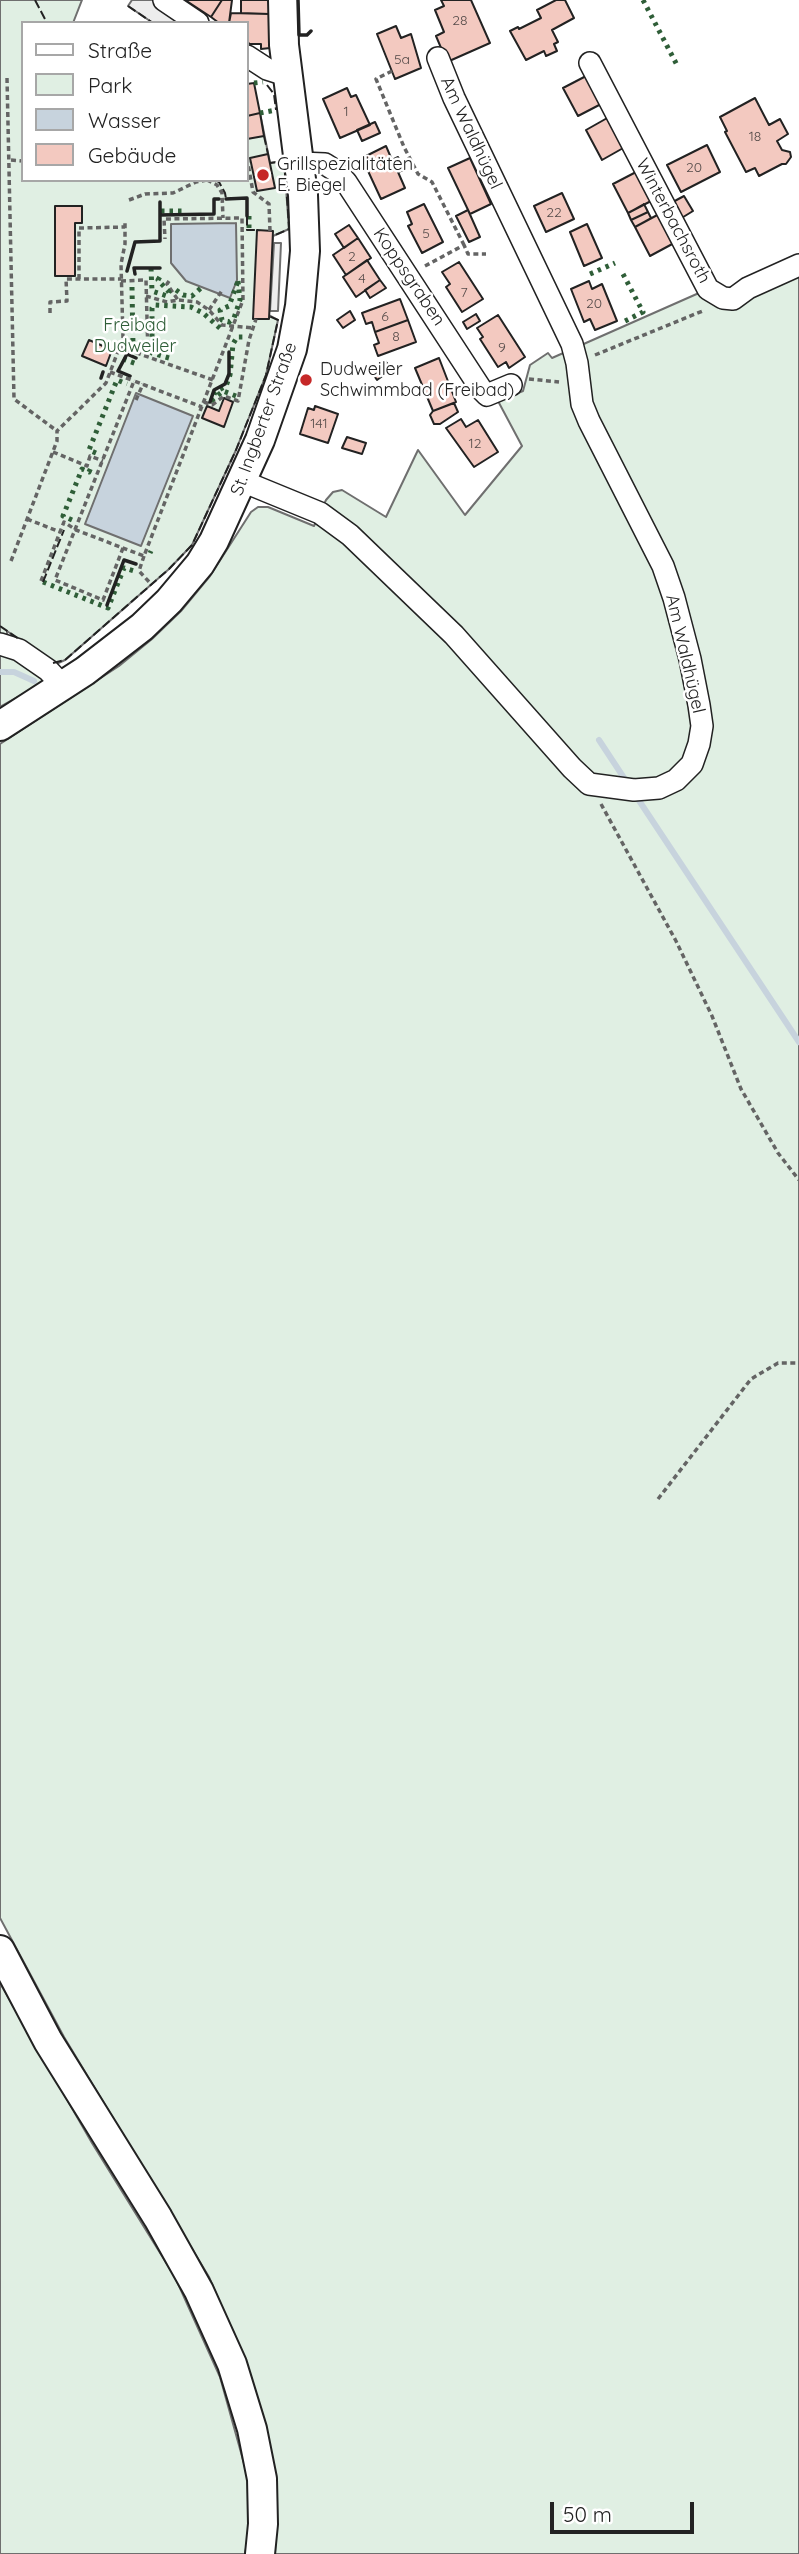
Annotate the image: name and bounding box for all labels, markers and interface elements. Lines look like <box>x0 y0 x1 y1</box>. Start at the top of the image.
house number: 28 <box>452 13 468 29</box>
legend <box>21 21 248 182</box>
text: Straße <box>88 37 152 63</box>
house number: 5a <box>394 52 410 68</box>
text: Park <box>88 72 132 98</box>
street label: Am Waldhügel <box>436 73 506 193</box>
house number: 1 <box>343 104 349 120</box>
text: Wasser <box>88 107 160 133</box>
house number: 18 <box>749 129 761 145</box>
text: Gebäude <box>88 142 176 168</box>
place label: Grillspezialitäten E. Biegel <box>277 154 413 196</box>
street label: Winterbachsroth <box>631 155 715 287</box>
house number: 20 <box>686 160 702 176</box>
marker: Grillspezialitäten E. Biegel <box>255 167 271 183</box>
house number: 22 <box>546 205 562 221</box>
street label: Koppsgraben <box>368 224 450 330</box>
house number: 5 <box>422 226 430 242</box>
house number: 2 <box>348 249 356 265</box>
house number: 4 <box>358 271 366 287</box>
house number: 7 <box>460 285 468 301</box>
house number: 20 <box>586 296 602 312</box>
house number: 6 <box>381 309 389 325</box>
park label: Freibad Dudweiler <box>94 315 176 358</box>
house number: 8 <box>392 329 400 345</box>
street label: St. Ingberter Straße <box>226 339 302 499</box>
house number: 9 <box>498 340 506 356</box>
place label: Dudweiler Schwimmbad (Freibad) <box>320 359 514 402</box>
marker: Dudweiler Schwimmbad (Freibad) <box>298 372 314 388</box>
house number: 141 <box>310 416 328 432</box>
house number: 12 <box>469 436 481 452</box>
street label: Am Waldhügel <box>661 592 709 716</box>
scale bar <box>554 2488 698 2532</box>
text: 50 m <box>563 2501 612 2527</box>

